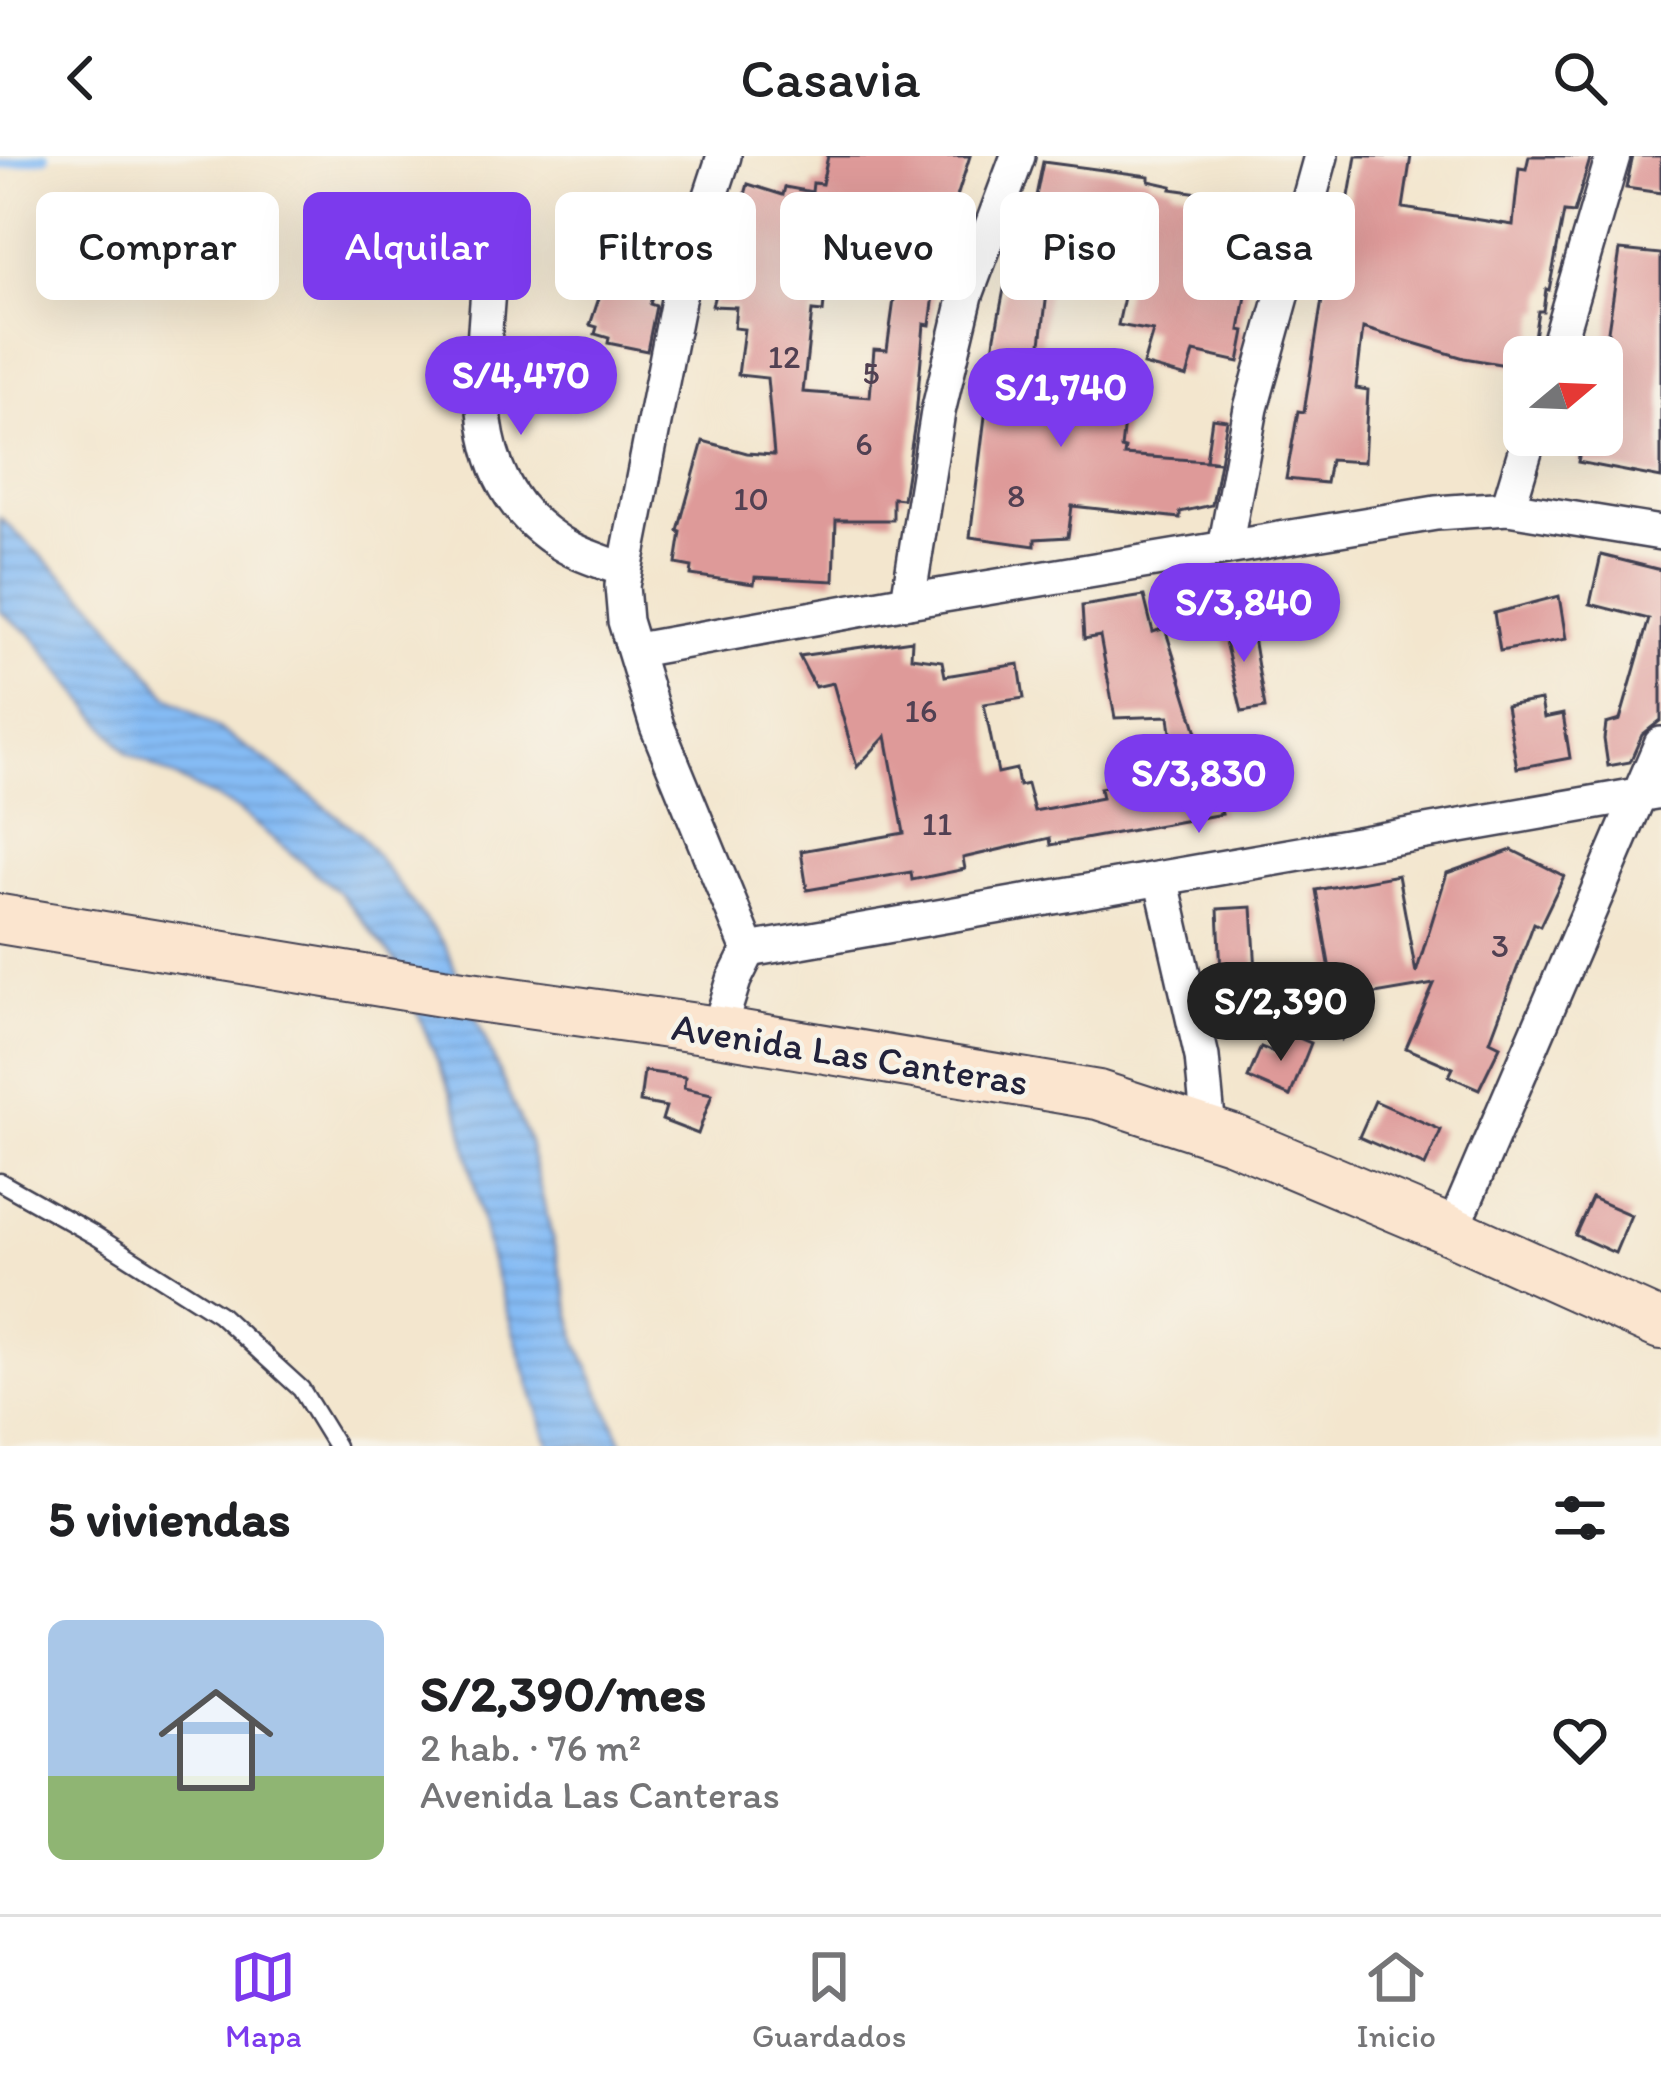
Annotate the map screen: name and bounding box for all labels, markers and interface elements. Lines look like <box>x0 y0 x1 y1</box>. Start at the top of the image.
icon: back <box>48 45 114 111</box>
icon: search <box>1547 45 1613 111</box>
text: Casavia <box>740 46 921 111</box>
chip: Comprar <box>36 192 279 300</box>
chip: Alquilar <box>303 192 531 300</box>
chip: Filtros <box>555 192 756 300</box>
chip: Nuevo <box>780 192 976 300</box>
chip: Piso <box>1000 192 1159 300</box>
chip: Casa <box>1183 192 1355 300</box>
pin: S/4,470 <box>410 336 632 438</box>
north arrow <box>1503 336 1623 456</box>
map controls <box>1503 336 1623 456</box>
house number: 12 <box>768 337 800 376</box>
pin: S/1,740 <box>950 348 1172 450</box>
text: S/4,470 <box>452 351 590 398</box>
house number: 5 <box>862 353 880 392</box>
text: S/1,740 <box>995 363 1127 410</box>
house number: 6 <box>855 424 873 463</box>
house number: 8 <box>1007 476 1025 515</box>
house number: 10 <box>733 479 769 518</box>
pin: S/3,840 <box>1133 563 1355 665</box>
text: S/3,840 <box>1175 578 1313 625</box>
house number: 16 <box>905 691 937 730</box>
pin: S/3,830 <box>1088 734 1310 836</box>
text: S/3,830 <box>1131 749 1267 796</box>
house number: 11 <box>922 804 952 843</box>
house number: 3 <box>1491 926 1509 965</box>
pin: S/2,390 <box>1170 962 1392 1064</box>
text: S/2,390 <box>1214 977 1348 1024</box>
street label: Avenida Las Canteras <box>669 1003 1031 1105</box>
icon: filters <box>1547 1485 1613 1551</box>
text: 5 viviendas <box>48 1488 291 1549</box>
text: S/2,390/mes <box>420 1663 706 1724</box>
icon: home <box>144 1668 288 1812</box>
icon: heart <box>1547 1707 1613 1773</box>
text: 2 hab. · 76 m² <box>420 1724 641 1771</box>
text: Avenida Las Canteras <box>420 1771 780 1818</box>
tab: Mapa <box>225 1944 302 2055</box>
tab: Guardados <box>752 1944 906 2055</box>
tab: Inicio <box>1356 1944 1436 2055</box>

